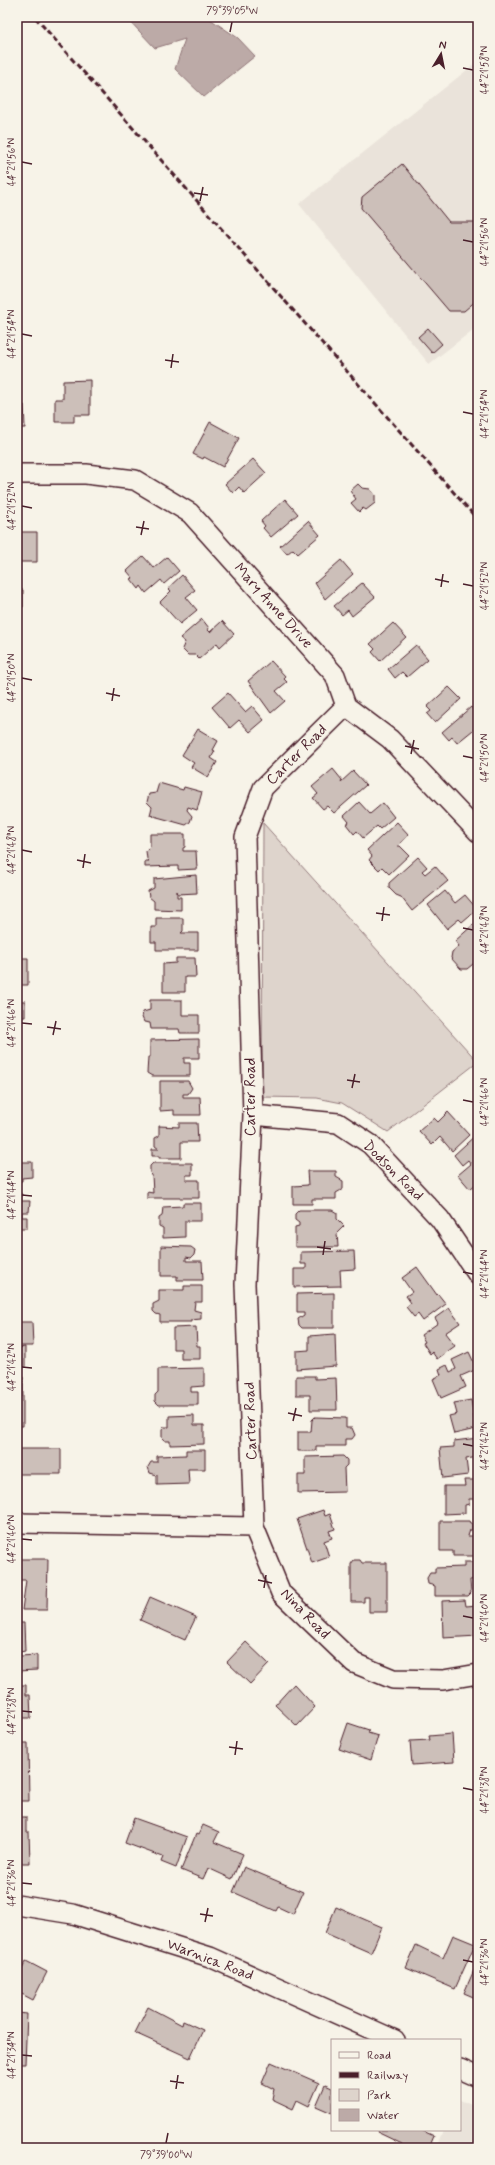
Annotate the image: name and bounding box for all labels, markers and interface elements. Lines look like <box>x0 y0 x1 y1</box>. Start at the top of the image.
text: 79°39'05"W <box>206 4 258 18</box>
north arrow <box>421 34 461 74</box>
text: N <box>438 38 447 53</box>
text: 44°21'58"N <box>478 45 492 94</box>
text: 44°21'56"N <box>5 137 19 186</box>
text: 44°21'56"N <box>478 217 492 266</box>
text: 44°21'54"N <box>5 309 19 358</box>
text: 44°21'54"N <box>478 389 492 438</box>
text: 44°21'52"N <box>5 482 19 530</box>
street label: Mary Anne Drive <box>229 559 317 653</box>
text: 44°21'52"N <box>478 562 492 610</box>
text: 44°21'50"N <box>5 653 19 702</box>
street label: Carter Road <box>262 720 332 790</box>
text: 44°21'50"N <box>478 733 492 782</box>
text: 44°21'48"N <box>5 826 19 874</box>
text: 44°21'48"N <box>478 906 492 954</box>
text: 44°21'46"N <box>5 999 19 1047</box>
street label: Carter Road <box>241 1058 261 1136</box>
text: 44°21'46"N <box>478 1078 492 1126</box>
street label: Dodson Road <box>358 1136 428 1206</box>
text: 44°21'44"N <box>5 1170 19 1219</box>
text: 44°21'44"N <box>478 1249 492 1298</box>
text: 44°21'42"N <box>5 1343 19 1391</box>
street label: Carter Road <box>240 1381 262 1461</box>
text: 44°21'42"N <box>478 1422 492 1470</box>
text: 44°21'40"N <box>5 1514 19 1563</box>
street label: Nina Road <box>276 1584 334 1644</box>
text: 44°21'40"N <box>478 1593 492 1642</box>
text: 44°21'38"N <box>5 1687 19 1734</box>
text: 44°21'38"N <box>478 1766 492 1813</box>
text: 44°21'36"N <box>5 1859 19 1906</box>
street label: Warnica Road <box>164 1934 256 1986</box>
text: 44°21'36"N <box>478 1938 492 1985</box>
text: 44°21'34"N <box>5 2031 19 2079</box>
legend <box>331 2039 461 2131</box>
text: Road <box>367 2048 391 2064</box>
text: Railway <box>367 2068 409 2084</box>
text: Park <box>367 2088 391 2104</box>
text: Water <box>367 2108 399 2124</box>
text: 79°39'00"W <box>140 2148 192 2162</box>

